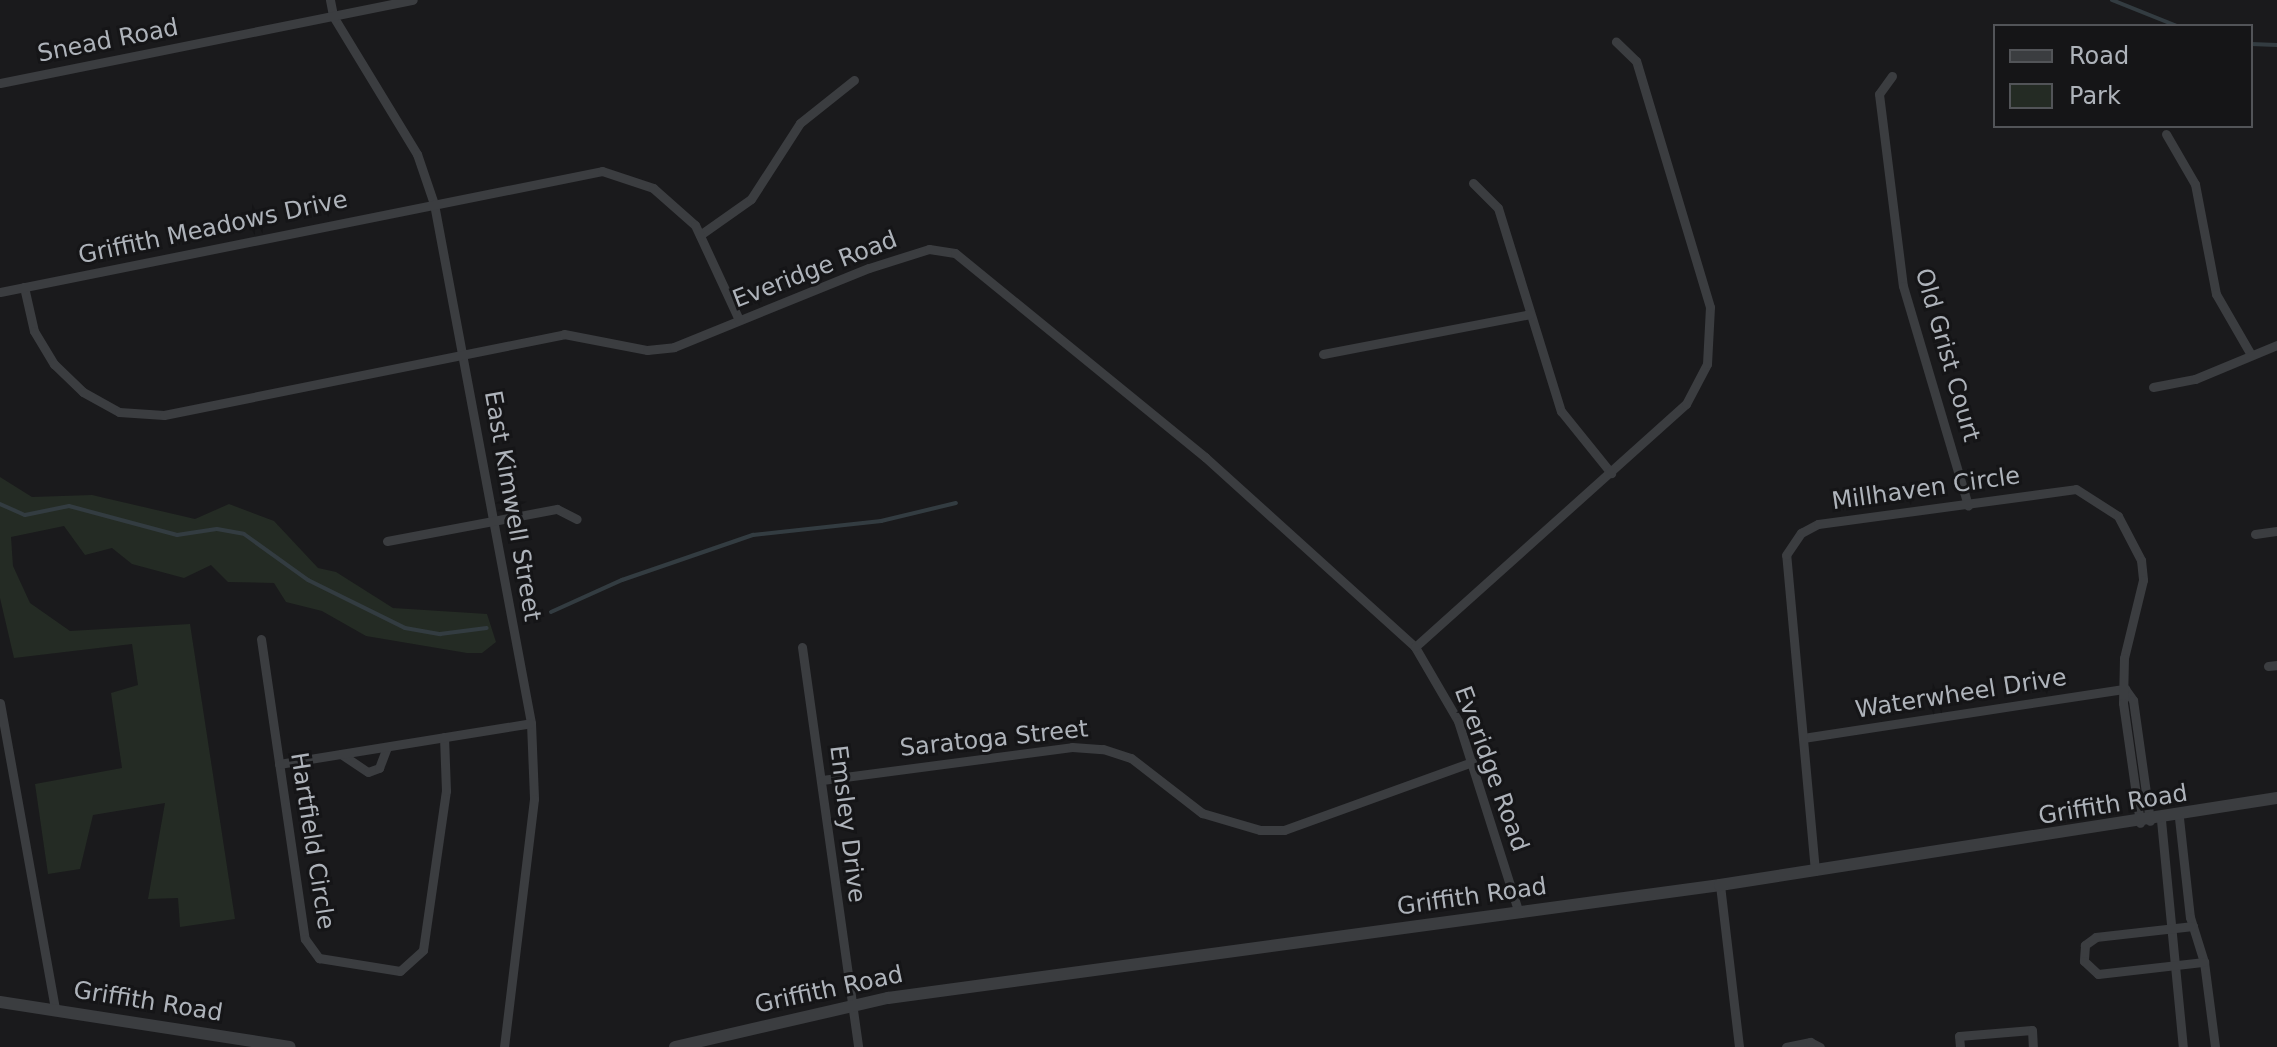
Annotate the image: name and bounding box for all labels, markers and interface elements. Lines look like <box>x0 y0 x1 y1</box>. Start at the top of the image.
street label: Snead Road <box>35 13 181 69</box>
legend <box>1993 24 2253 128</box>
text: Road <box>2069 42 2129 70</box>
text: Park <box>2069 82 2121 110</box>
street label: Griffith Meadows Drive <box>76 185 350 271</box>
street label: Everidge Road <box>729 225 901 315</box>
street label: Old Grist Court <box>1908 265 1986 445</box>
street label: East Kimwell Street <box>478 389 546 623</box>
street label: Millhaven Circle <box>1830 462 2022 516</box>
street label: Waterwheel Drive <box>1853 663 2069 725</box>
street label: Everidge Road <box>1448 682 1534 856</box>
street label: Saratoga Street <box>898 715 1090 763</box>
street label: Emsley Drive <box>823 744 871 904</box>
street label: Hartfield Circle <box>284 750 340 932</box>
street label: Griffith Road <box>2036 779 2190 831</box>
street label: Griffith Road <box>1395 872 1549 922</box>
street label: Griffith Road <box>752 960 906 1020</box>
street label: Griffith Road <box>71 976 225 1028</box>

